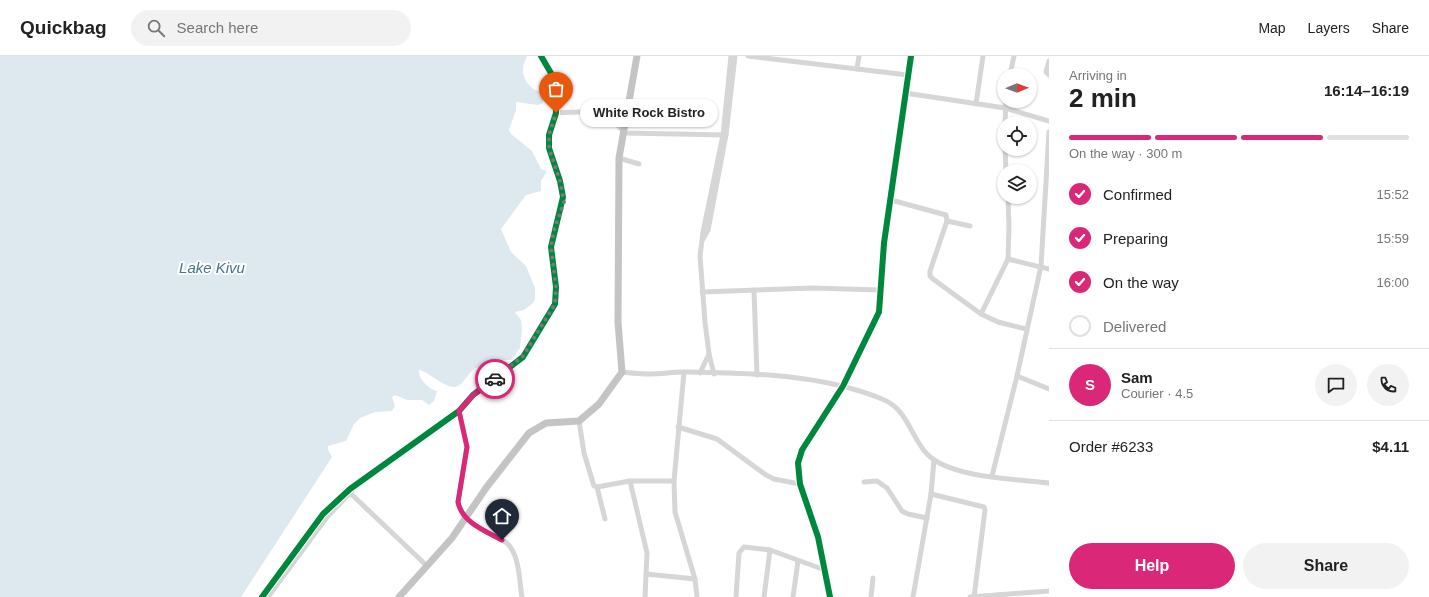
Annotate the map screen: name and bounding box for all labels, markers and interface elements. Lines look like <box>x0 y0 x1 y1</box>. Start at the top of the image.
search box <box>131 10 411 46</box>
text: Quickbag <box>20 17 107 38</box>
icon: search <box>145 17 167 39</box>
text: Search here <box>177 19 258 36</box>
text: Map <box>1258 20 1286 36</box>
text: Layers <box>1308 20 1350 36</box>
text: Share <box>1372 20 1409 36</box>
north arrow <box>997 68 1037 108</box>
map controls <box>997 68 1037 204</box>
text: Arriving in <box>1069 68 1127 83</box>
pin <box>539 72 573 113</box>
icon: bag <box>545 78 567 100</box>
text: 16:14–16:19 <box>1324 82 1409 99</box>
text: 2 min <box>1069 83 1137 113</box>
callout: White Rock Bistro <box>580 99 718 127</box>
text: White Rock Bistro <box>593 105 705 120</box>
button: locate <box>997 116 1037 156</box>
text: On the way · 300 m <box>1069 146 1182 161</box>
button: layers <box>997 164 1037 204</box>
icon: check <box>1069 183 1091 205</box>
text: Confirmed <box>1103 186 1172 203</box>
text: 15:52 <box>1376 187 1409 202</box>
icon: check <box>1069 227 1091 249</box>
text: Preparing <box>1103 230 1168 247</box>
text: 15:59 <box>1376 231 1409 246</box>
water label: Lake Kivu <box>179 259 246 276</box>
icon: check <box>1069 271 1091 293</box>
text: On the way <box>1103 274 1179 291</box>
text: 16:00 <box>1376 275 1409 290</box>
text: Delivered <box>1103 318 1166 335</box>
courier <box>475 359 515 399</box>
button: chat <box>1315 364 1357 406</box>
button: phone <box>1367 364 1409 406</box>
icon: car <box>484 368 506 390</box>
text: Sam <box>1121 369 1153 386</box>
text: S <box>1085 376 1095 393</box>
text: Courier · 4.5 <box>1121 386 1193 401</box>
text: Order #6233 <box>1069 438 1153 455</box>
text: $4.11 <box>1372 438 1409 455</box>
pin <box>485 499 519 540</box>
icon: home <box>491 505 513 527</box>
button: Help <box>1069 543 1235 589</box>
button: Share <box>1243 543 1409 589</box>

